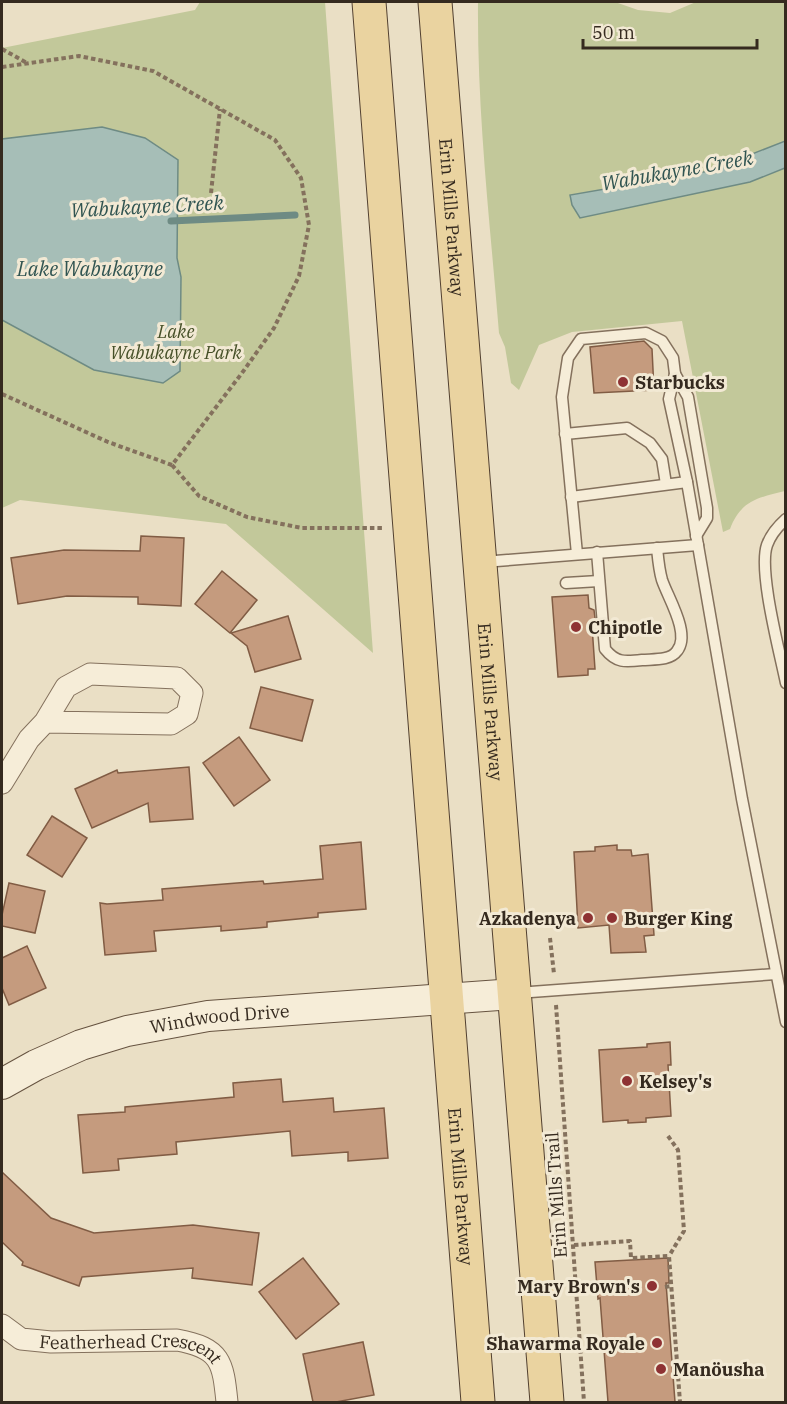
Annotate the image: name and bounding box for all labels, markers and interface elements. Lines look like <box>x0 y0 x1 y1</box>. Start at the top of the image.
scale bar <box>583 12 757 50</box>
text: 50 m <box>592 21 635 44</box>
street label: Erin Mills Parkway <box>434 137 470 298</box>
water label: Wabukayne Creek <box>599 143 755 197</box>
water label: Wabukayne Creek <box>70 188 225 223</box>
water label: Lake Wabukayne <box>16 255 163 282</box>
park label: Lake Wabukayne Park <box>110 320 242 364</box>
place label: Starbucks <box>635 371 725 394</box>
marker: Starbucks <box>616 375 630 389</box>
place label: Chipotle <box>588 616 662 639</box>
marker: Chipotle <box>569 620 583 634</box>
street label: Erin Mills Parkway <box>473 622 509 782</box>
place label: Azkadenya <box>479 907 576 930</box>
place label: Burger King <box>624 907 733 930</box>
marker: Azkadenya <box>581 911 595 925</box>
marker: Burger King <box>605 911 619 925</box>
street label: Windwood Drive <box>148 999 290 1038</box>
place label: Kelsey's <box>639 1070 712 1093</box>
marker: Kelsey's <box>620 1074 634 1088</box>
street label: Erin Mills Parkway <box>444 1107 479 1267</box>
street label: Erin Mills Trail <box>540 1131 572 1259</box>
place label: Mary Brown's <box>517 1275 640 1298</box>
marker: Mary Brown's <box>645 1279 659 1293</box>
street label: Featherhead Crescent <box>38 1328 228 1368</box>
place label: Shawarma Royale <box>486 1332 645 1355</box>
marker: Shawarma Royale <box>650 1336 664 1350</box>
place label: Manöusha <box>673 1358 765 1381</box>
marker: Manöusha <box>654 1362 668 1376</box>

